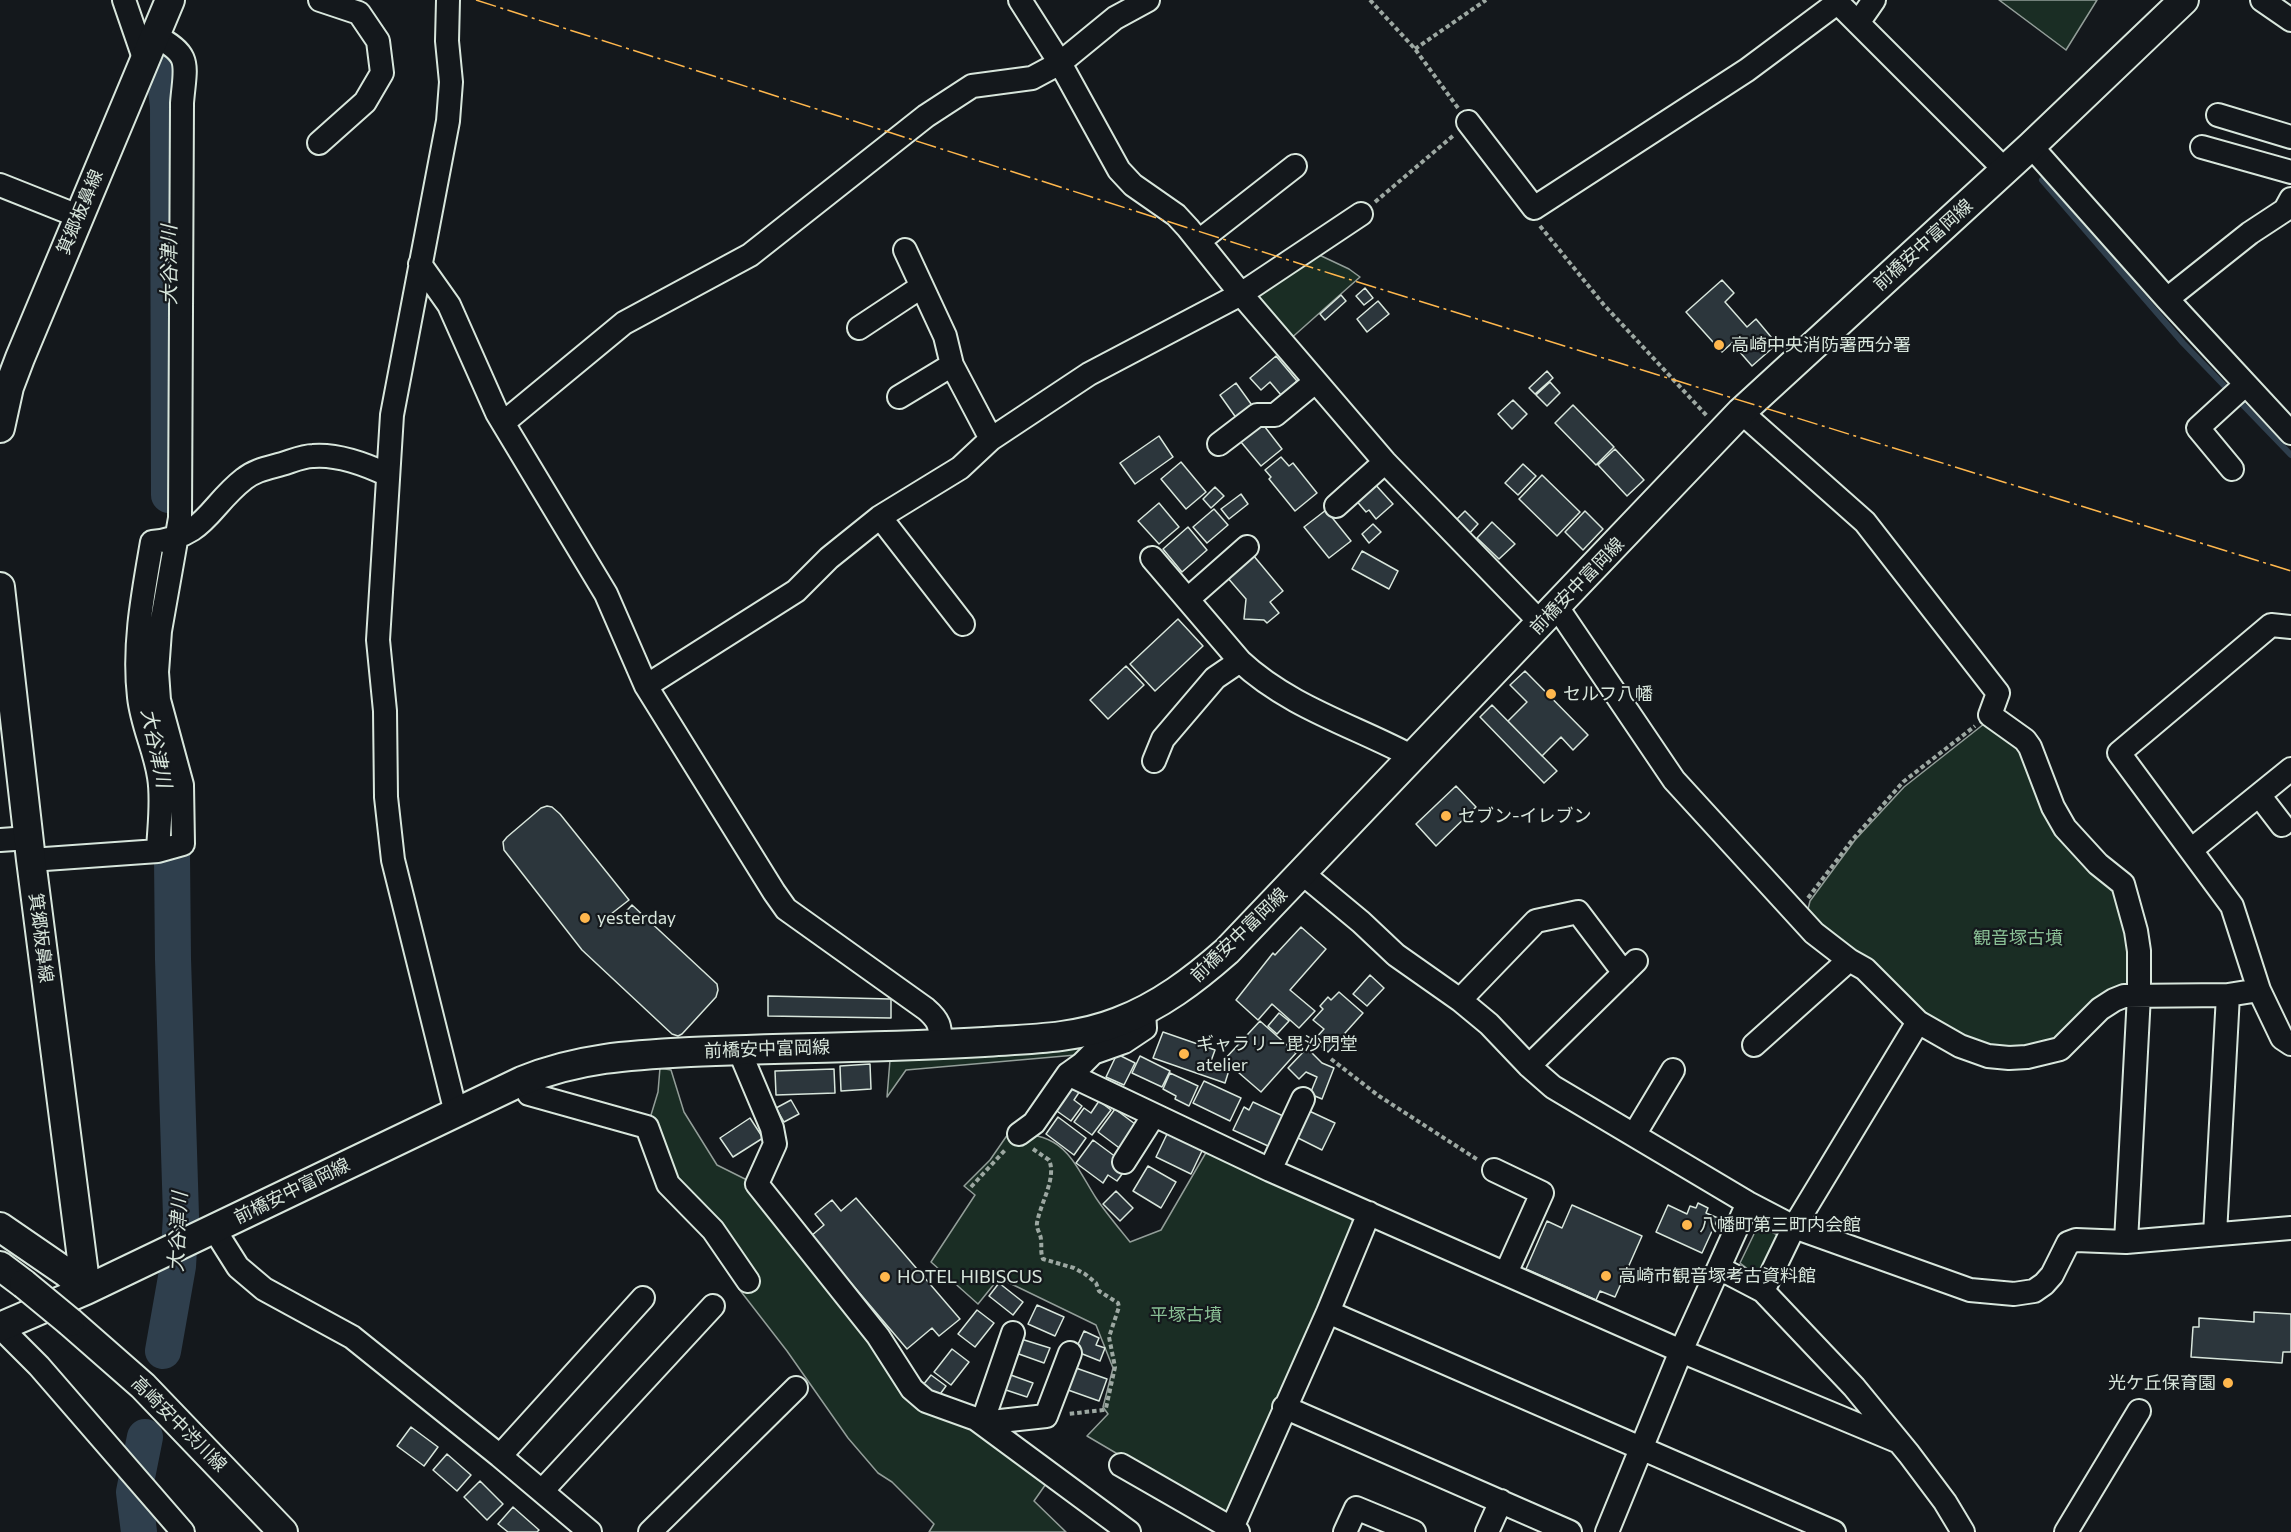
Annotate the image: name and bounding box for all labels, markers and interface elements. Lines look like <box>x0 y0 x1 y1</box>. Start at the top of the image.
street label: 箕郷板鼻線 <box>52 166 108 258</box>
street label: 前橋安中富岡線 <box>1869 195 1977 295</box>
water label: 大谷津川 <box>157 225 181 305</box>
place label: 高崎中央消防署西分署 <box>1731 334 1911 356</box>
marker: 高崎中央消防署西分署 <box>1712 338 1726 352</box>
street label: 前橋安中富岡線 <box>1525 533 1629 639</box>
place label: セルフ八幡 <box>1563 683 1653 705</box>
marker: セルフ八幡 <box>1544 687 1558 701</box>
water label: 大谷津川 <box>136 706 176 790</box>
place label: セブン-イレブン <box>1458 805 1592 827</box>
marker: セブン-イレブン <box>1439 809 1453 823</box>
street label: 前橋安中富岡線 <box>1186 883 1292 987</box>
street label: 箕郷板鼻線 <box>25 892 57 984</box>
place label: yesterday <box>597 907 676 929</box>
marker: yesterday <box>578 911 592 925</box>
park label: 観音塚古墳 <box>1973 927 2063 949</box>
place label: ギャラリー毘沙門堂 atelier <box>1196 1033 1358 1076</box>
street label: 前橋安中富岡線 <box>704 1036 830 1062</box>
marker: ギャラリー毘沙門堂 atelier <box>1177 1047 1191 1061</box>
street label: 前橋安中富岡線 <box>231 1154 353 1228</box>
water label: 大谷津川 <box>164 1191 192 1273</box>
place label: 八幡町第三町内会館 <box>1699 1214 1861 1236</box>
marker: 八幡町第三町内会館 <box>1680 1218 1694 1232</box>
place label: 高崎市観音塚考古資料館 <box>1618 1265 1816 1287</box>
place label: HOTEL HIBISCUS <box>897 1266 1042 1288</box>
marker: 高崎市観音塚考古資料館 <box>1599 1269 1613 1283</box>
marker: HOTEL HIBISCUS <box>878 1270 892 1284</box>
park label: 平塚古墳 <box>1150 1304 1222 1326</box>
street label: 高崎安中渋川線 <box>127 1372 231 1476</box>
place label: 光ケ丘保育園 <box>2108 1372 2216 1394</box>
marker: 光ケ丘保育園 <box>2221 1376 2235 1390</box>

